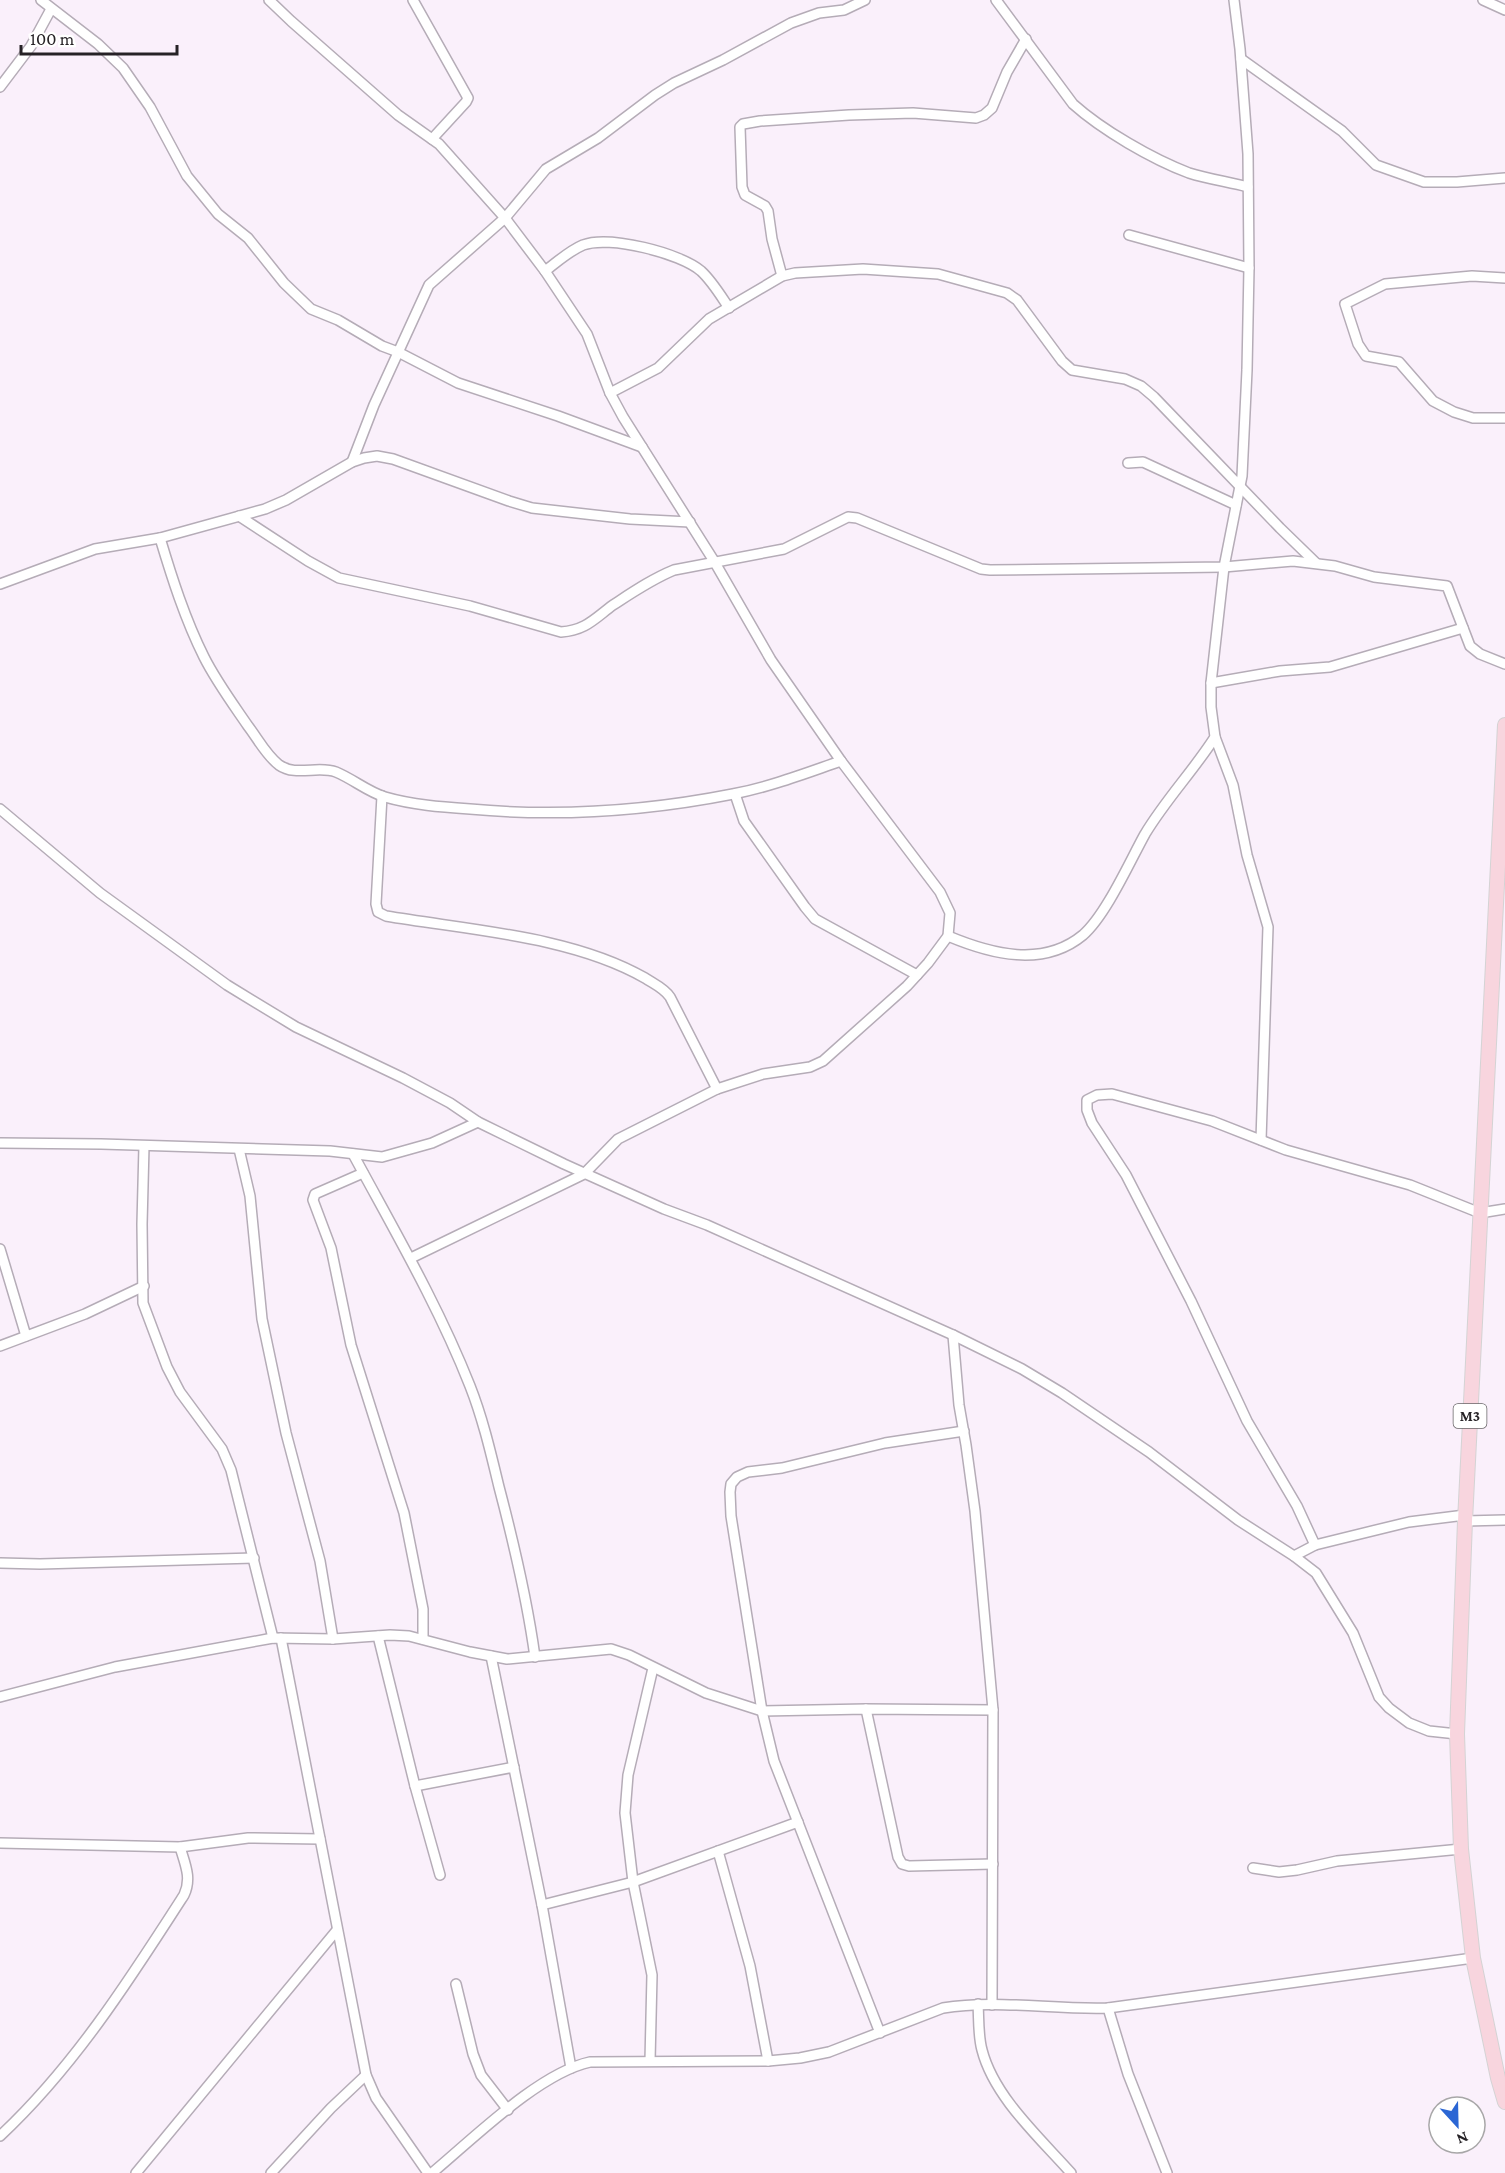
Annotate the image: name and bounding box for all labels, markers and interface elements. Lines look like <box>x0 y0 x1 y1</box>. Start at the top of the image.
scale bar <box>21 18 177 56</box>
text: 100 m <box>30 29 75 49</box>
road number: M3 <box>1454 1404 1486 1428</box>
north arrow <box>1427 2095 1487 2155</box>
text: N <box>1454 2129 1471 2148</box>

